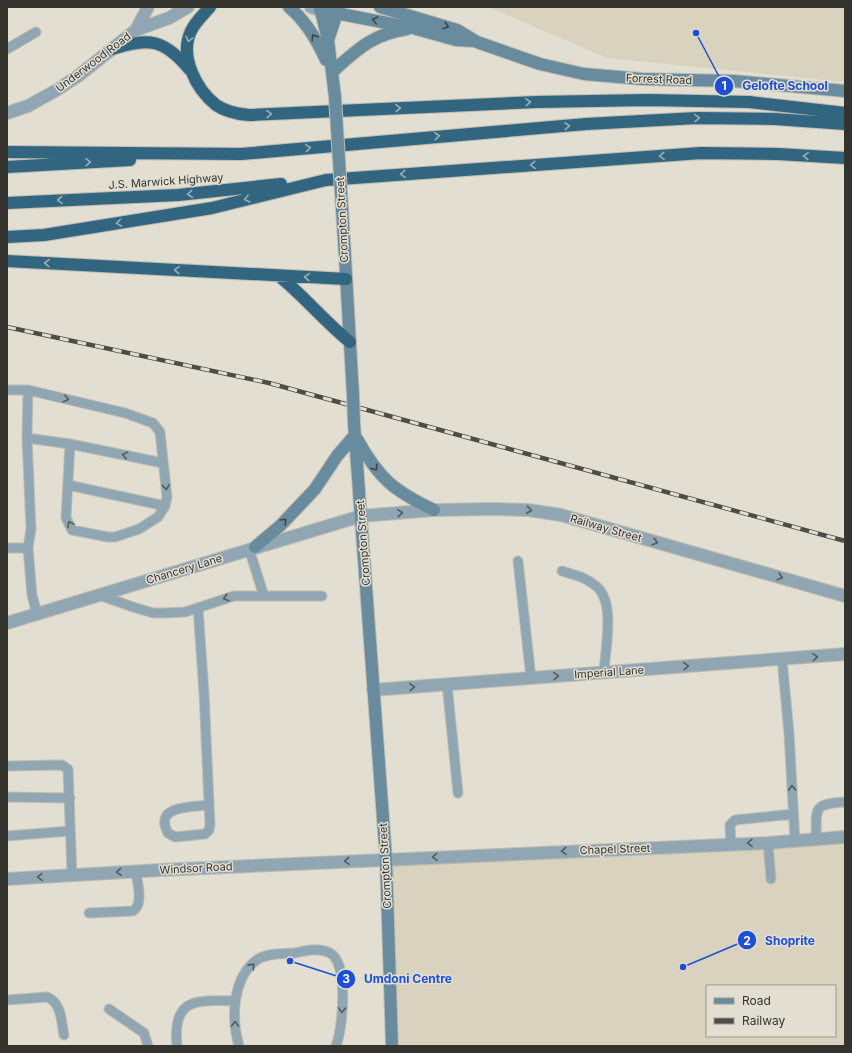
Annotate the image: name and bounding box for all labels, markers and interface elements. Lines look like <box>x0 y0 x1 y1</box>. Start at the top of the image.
one-way arrow <box>372 16 378 24</box>
one-way arrow <box>442 21 449 30</box>
street label: Underwood Road <box>53 29 133 95</box>
one-way arrow <box>185 35 193 42</box>
one-way arrow <box>312 35 319 42</box>
street label: Forrest Road <box>626 71 692 87</box>
callout: Gelofte School <box>714 74 836 98</box>
text: 1 <box>721 78 727 93</box>
text: Gelofte School <box>742 78 828 93</box>
one-way arrow <box>525 98 531 106</box>
one-way arrow <box>395 104 401 112</box>
one-way arrow <box>265 110 272 119</box>
one-way arrow <box>694 114 700 122</box>
one-way arrow <box>564 121 570 130</box>
one-way arrow <box>434 132 440 141</box>
one-way arrow <box>305 143 311 152</box>
one-way arrow <box>659 151 665 160</box>
one-way arrow <box>803 152 809 160</box>
one-way arrow <box>85 158 91 167</box>
one-way arrow <box>530 161 536 170</box>
street label: J.S. Marwick Highway <box>108 170 224 192</box>
one-way arrow <box>400 170 406 179</box>
street label: Crompton Street <box>333 176 351 263</box>
one-way arrow <box>186 189 193 198</box>
one-way arrow <box>244 194 251 203</box>
one-way arrow <box>57 196 63 205</box>
one-way arrow <box>116 218 123 227</box>
one-way arrow <box>44 259 50 267</box>
one-way arrow <box>174 266 180 274</box>
one-way arrow <box>304 273 310 281</box>
one-way arrow <box>63 395 69 403</box>
one-way arrow <box>122 451 128 460</box>
one-way arrow <box>370 464 378 471</box>
one-way arrow <box>161 484 170 490</box>
street label: Crompton Street <box>353 499 373 586</box>
one-way arrow <box>526 506 533 515</box>
one-way arrow <box>397 509 403 518</box>
street label: Railway Street <box>569 511 644 545</box>
one-way arrow <box>280 518 287 526</box>
one-way arrow <box>67 521 74 528</box>
one-way arrow <box>652 537 659 546</box>
street label: Chancery Lane <box>144 551 224 587</box>
one-way arrow <box>777 573 784 581</box>
one-way arrow <box>222 593 229 602</box>
one-way arrow <box>812 652 818 661</box>
one-way arrow <box>683 662 689 671</box>
street label: Imperial Lane <box>574 663 644 681</box>
one-way arrow <box>553 672 559 681</box>
one-way arrow <box>409 682 415 691</box>
one-way arrow <box>788 785 796 791</box>
street label: Crompton Street <box>376 822 394 909</box>
one-way arrow <box>747 839 753 848</box>
street label: Chapel Street <box>579 841 651 857</box>
one-way arrow <box>561 846 567 855</box>
one-way arrow <box>432 852 438 861</box>
one-way arrow <box>344 856 350 865</box>
street label: Windsor Road <box>159 859 233 877</box>
one-way arrow <box>116 868 122 877</box>
one-way arrow <box>37 873 43 882</box>
callout: Shoprite <box>737 928 823 952</box>
text: 2 <box>743 933 751 948</box>
text: Shoprite <box>765 933 815 948</box>
one-way arrow <box>247 964 254 971</box>
callout: Umdoni Centre <box>336 967 460 991</box>
text: 3 <box>342 971 350 986</box>
text: Umdoni Centre <box>364 971 452 986</box>
legend <box>706 985 836 1037</box>
text: Road <box>742 993 771 1008</box>
one-way arrow <box>338 1007 346 1013</box>
text: Railway <box>742 1013 786 1028</box>
one-way arrow <box>231 1021 239 1027</box>

